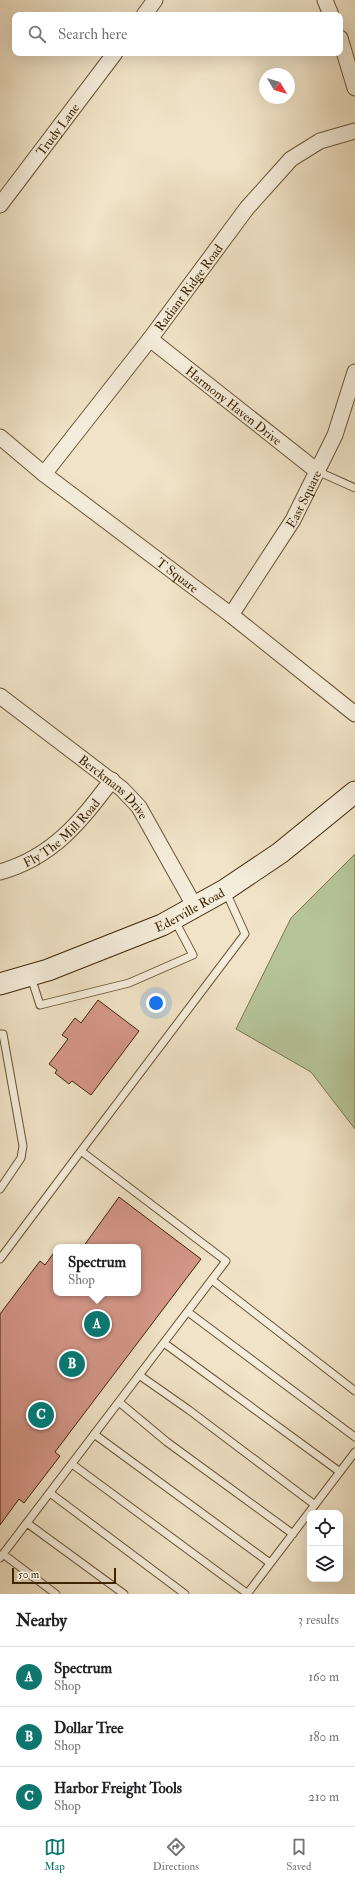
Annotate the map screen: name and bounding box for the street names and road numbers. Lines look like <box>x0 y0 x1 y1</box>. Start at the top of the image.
street label: Trudy Lane <box>33 100 83 159</box>
street label: Radiant Ridge Road <box>152 241 227 335</box>
street label: Harmony Haven Drive <box>182 363 285 449</box>
street label: East Square <box>283 467 326 531</box>
street label: T Square <box>153 555 202 597</box>
street label: Berckmans Drive <box>75 752 152 823</box>
street label: Fly The Mill Road <box>21 795 104 871</box>
street label: Ederville Road <box>153 885 228 936</box>

